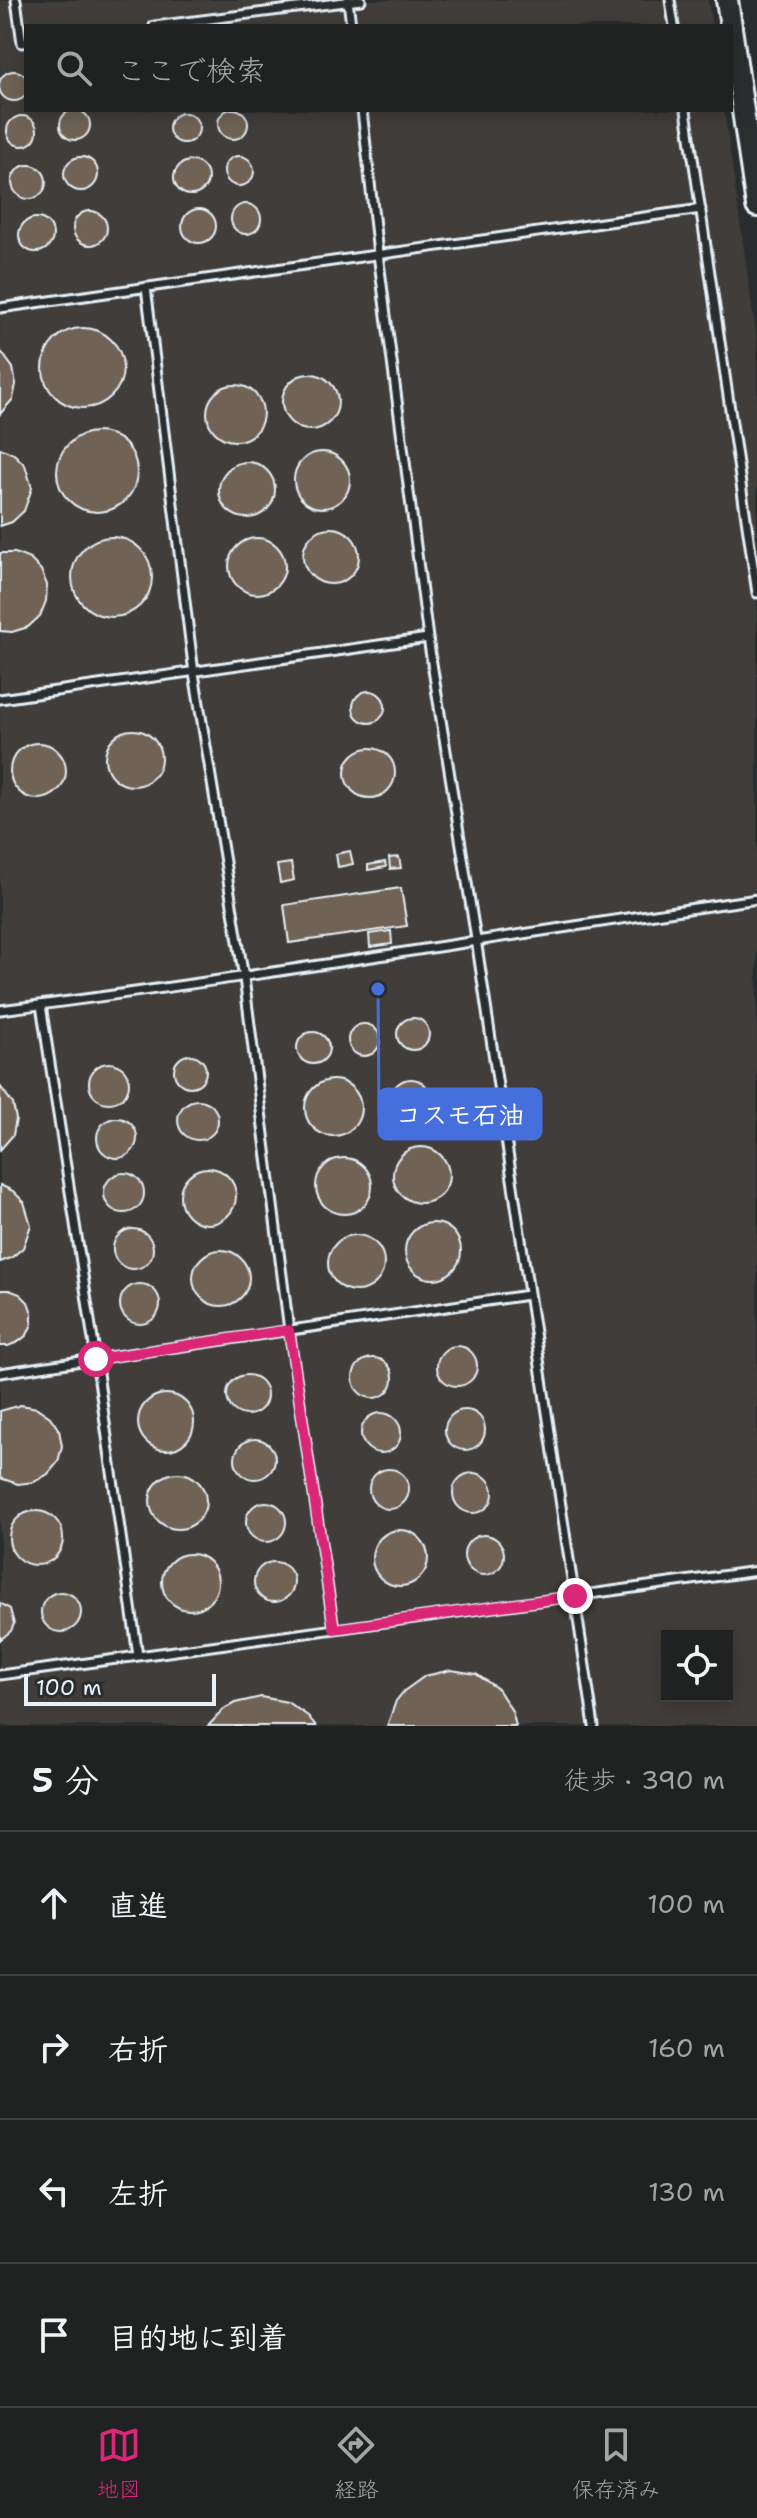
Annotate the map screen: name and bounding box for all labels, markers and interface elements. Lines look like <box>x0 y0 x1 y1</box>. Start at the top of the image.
search box <box>24 24 733 112</box>
icon: search <box>52 46 96 90</box>
text: ここで検索 <box>116 50 266 91</box>
callout: コスモ石油 <box>379 1089 541 1139</box>
text: コスモ石油 <box>396 1097 524 1132</box>
route start <box>78 1341 114 1377</box>
route end <box>557 1578 593 1614</box>
map controls <box>661 1630 733 1702</box>
button: locate <box>661 1630 733 1702</box>
scale bar <box>24 1670 216 1706</box>
text: 100 m <box>36 1673 102 1702</box>
text: 5 分 <box>32 1757 99 1803</box>
text: 徒歩 · 390 m <box>564 1762 725 1797</box>
icon: ahead <box>32 1881 76 1925</box>
text: 直進 <box>108 1885 168 1926</box>
text: 100 m <box>647 1886 725 1921</box>
icon: right <box>32 2025 76 2069</box>
text: 右折 <box>108 2029 168 2070</box>
text: 160 m <box>648 2030 725 2065</box>
icon: left <box>32 2169 76 2213</box>
text: 左折 <box>108 2173 168 2214</box>
text: 130 m <box>648 2174 725 2209</box>
icon: arrive <box>32 2313 76 2357</box>
text: 目的地に到着 <box>108 2317 288 2358</box>
tab: 地図 <box>97 2423 141 2504</box>
tab: 経路 <box>334 2423 378 2504</box>
tab: 保存済み <box>572 2423 660 2504</box>

